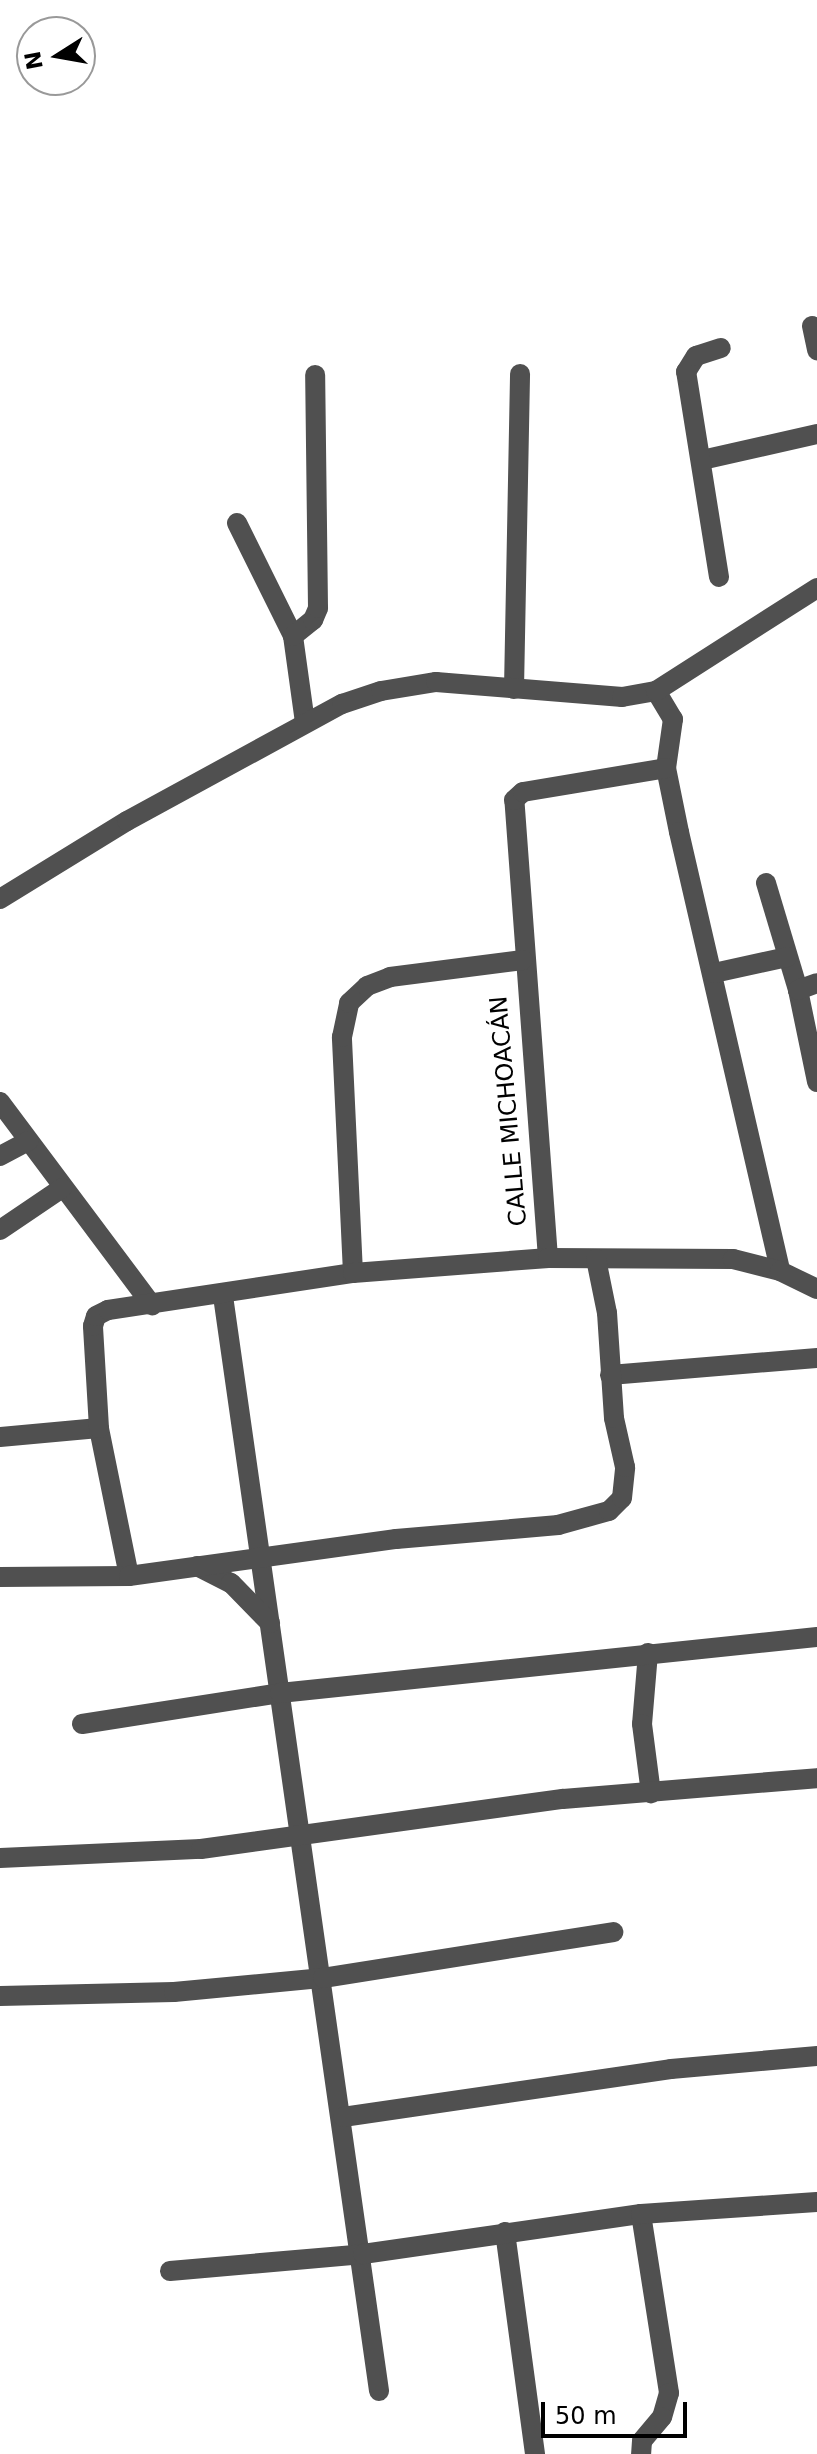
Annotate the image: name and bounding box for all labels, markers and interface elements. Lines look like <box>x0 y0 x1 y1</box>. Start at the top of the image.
north arrow <box>16 16 96 96</box>
text: N <box>20 49 48 72</box>
street label: CALLE MICHOACÁN <box>485 995 533 1227</box>
scale bar <box>545 2386 691 2436</box>
text: 50 m <box>555 2402 617 2430</box>

